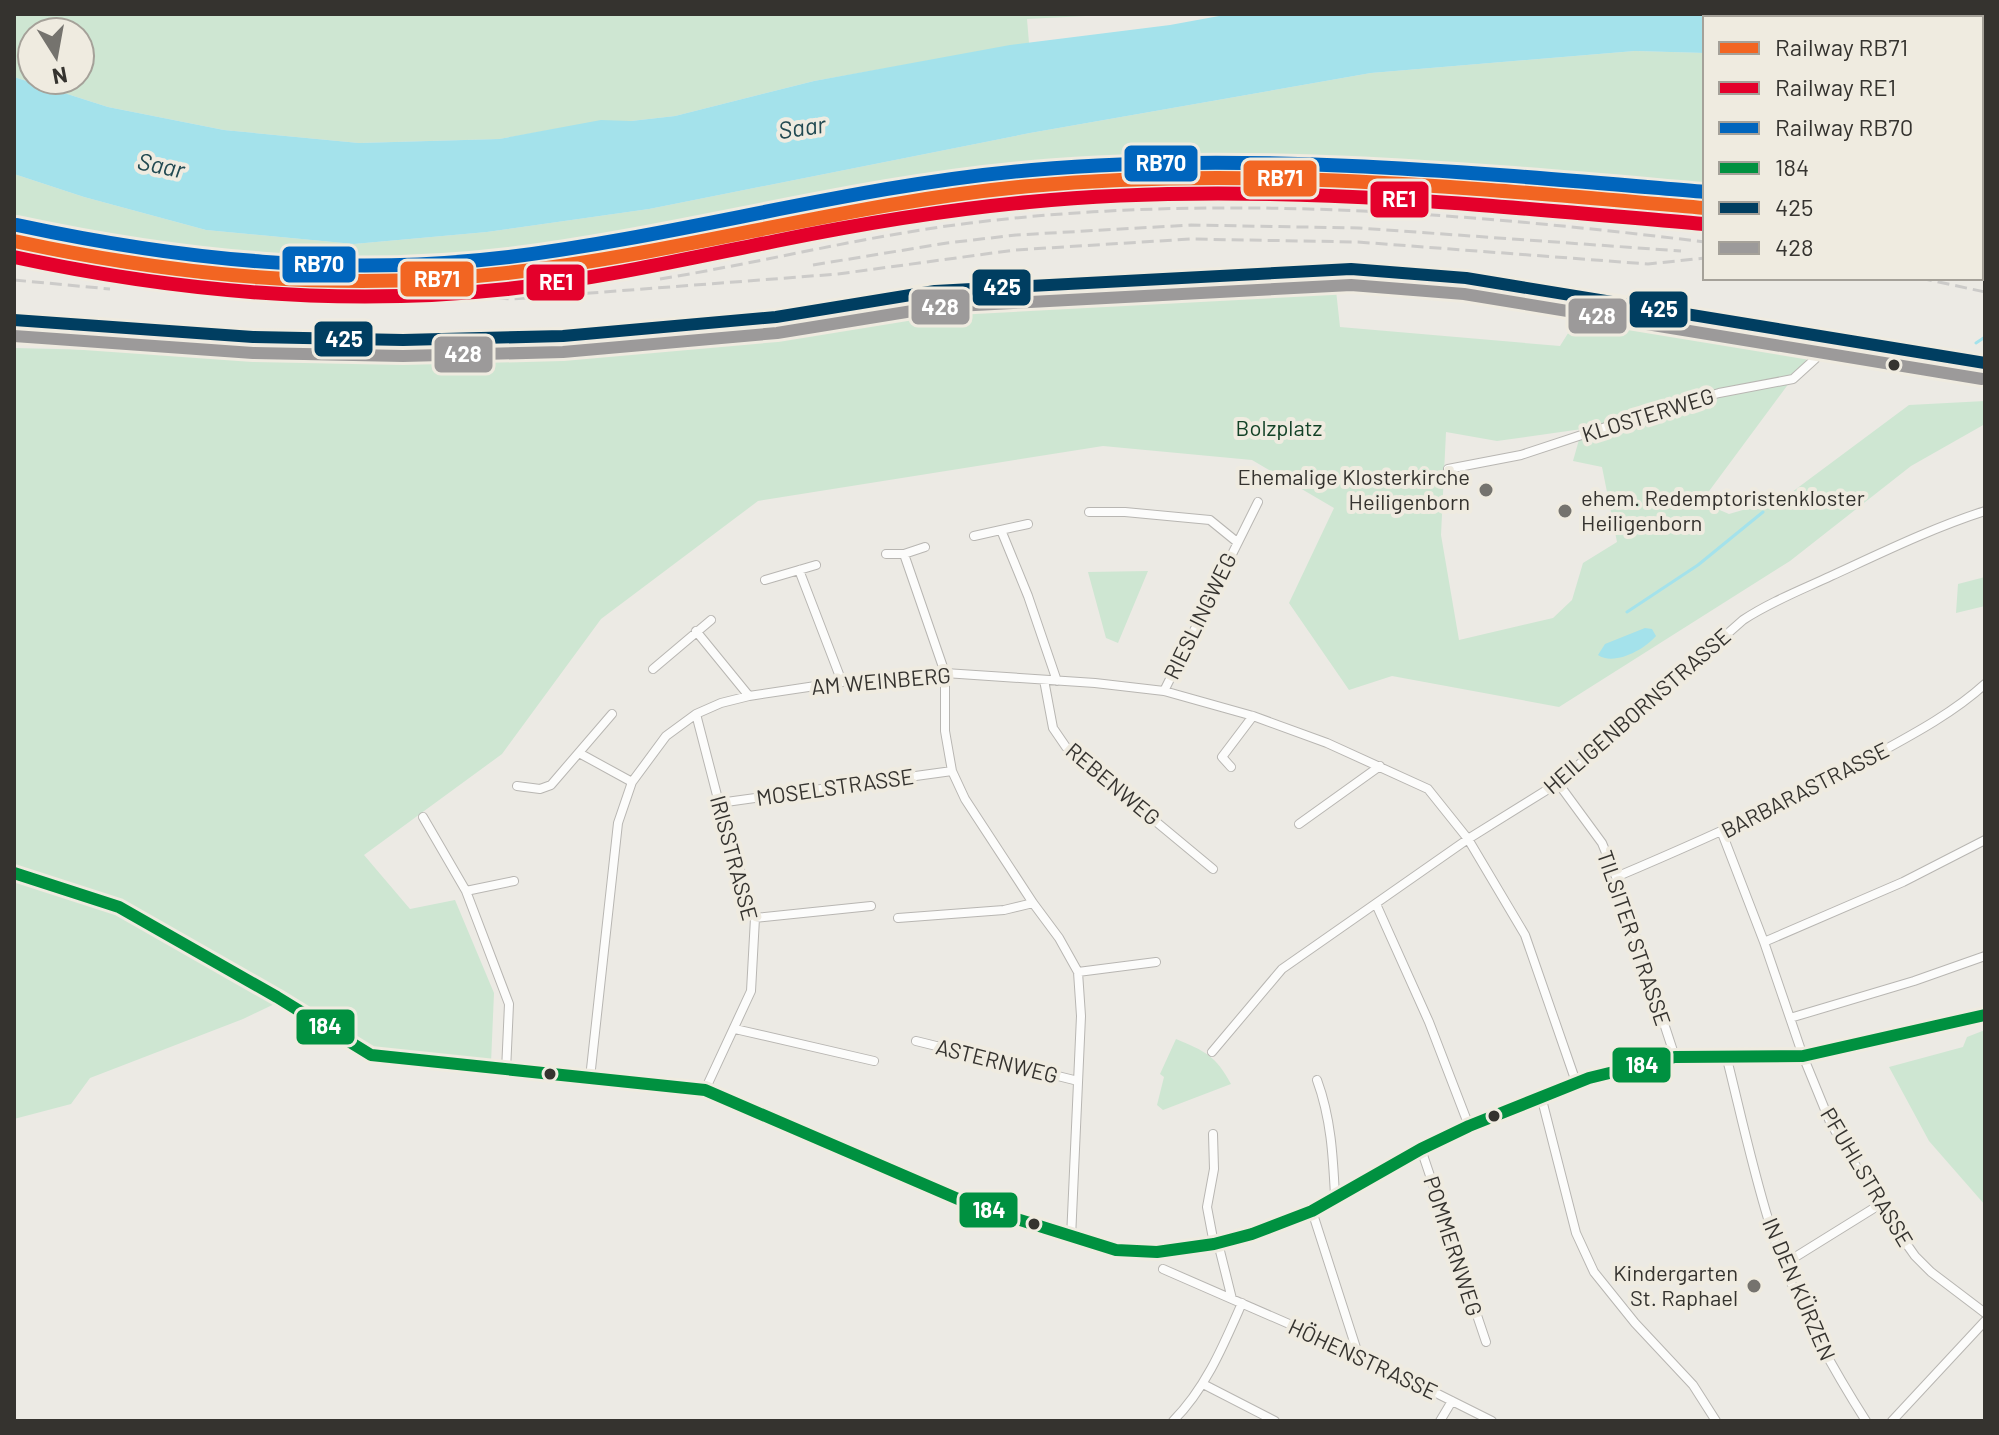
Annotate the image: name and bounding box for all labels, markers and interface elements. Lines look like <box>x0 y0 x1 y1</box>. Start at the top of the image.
north arrow <box>16 16 96 96</box>
legend <box>1703 16 1983 280</box>
text: Railway RB71 <box>1775 32 1908 61</box>
text: N <box>50 62 70 91</box>
text: Railway RE1 <box>1775 72 1896 101</box>
water label: Saar <box>776 109 829 144</box>
text: Railway RB70 <box>1775 112 1913 141</box>
line badge: RB70 <box>1123 144 1199 183</box>
water label: Saar <box>135 145 189 184</box>
text: RB70 <box>1136 149 1186 175</box>
text: 184 <box>1775 152 1809 181</box>
line badge: RB71 <box>1242 159 1318 198</box>
text: RB71 <box>1257 164 1303 190</box>
line badge: RE1 <box>1369 180 1430 219</box>
text: RE1 <box>1382 185 1416 211</box>
text: 425 <box>1775 192 1813 221</box>
text: 428 <box>1775 232 1814 261</box>
line badge: RB70 <box>281 245 357 284</box>
text: RB70 <box>294 250 344 276</box>
line badge: RB71 <box>399 260 475 298</box>
line badge: RE1 <box>525 263 586 302</box>
text: RB71 <box>414 265 460 291</box>
text: RE1 <box>539 268 573 294</box>
line badge: 425 <box>971 268 1032 307</box>
text: 425 <box>983 273 1021 299</box>
line badge: 428 <box>910 288 971 326</box>
line badge: 425 <box>1628 290 1689 329</box>
text: 428 <box>921 293 959 319</box>
text: 425 <box>1640 295 1678 321</box>
line badge: 428 <box>1567 297 1628 335</box>
text: 428 <box>1578 302 1616 328</box>
line badge: 425 <box>313 320 374 358</box>
text: 425 <box>325 325 363 351</box>
line badge: 428 <box>433 335 494 374</box>
text: 428 <box>444 340 482 366</box>
unlabelled marker <box>1886 357 1902 373</box>
street label: KLOSTERWEG <box>1578 382 1717 446</box>
park label: Bolzplatz <box>1236 414 1322 440</box>
place label: Ehemalige Klosterkirche Heiligenborn <box>1237 463 1470 514</box>
marker: Ehemalige Klosterkirche Heiligenborn <box>1477 481 1495 499</box>
place label: ehem. Redemptoristenkloster Heiligenborn <box>1581 484 1865 535</box>
marker: ehem. Redemptoristenkloster Heiligenborn <box>1556 502 1574 520</box>
street label: RIESLINGWEG <box>1157 548 1241 683</box>
street label: HEILIGENBORNSTRASSE <box>1537 622 1735 799</box>
street label: AM WEINBERG <box>810 661 952 699</box>
street label: REBENWEG <box>1061 736 1166 830</box>
street label: BARBARASTRASSE <box>1717 736 1893 843</box>
street label: MOSELSTRASSE <box>754 762 915 810</box>
street label: IRISSTRASSE <box>706 792 764 923</box>
street label: TILSITER STRASSE <box>1593 847 1677 1029</box>
line badge: 184 <box>295 1008 356 1046</box>
text: 184 <box>308 1012 342 1038</box>
street label: ASTERNWEG <box>933 1032 1061 1088</box>
line badge: 184 <box>1611 1046 1672 1084</box>
text: 184 <box>1625 1051 1659 1077</box>
unlabelled marker <box>542 1066 558 1082</box>
street label: PFUHLSTRASSE <box>1816 1102 1920 1251</box>
unlabelled marker <box>1486 1108 1502 1124</box>
street label: POMMERNWEG <box>1419 1172 1489 1319</box>
line badge: 184 <box>958 1191 1019 1229</box>
text: 184 <box>972 1196 1006 1222</box>
street label: IN DEN KÜRZEN <box>1758 1213 1842 1364</box>
unlabelled marker <box>1026 1216 1042 1232</box>
place label: Kindergarten St. Raphael <box>1613 1259 1738 1310</box>
marker: Kindergarten St. Raphael <box>1745 1277 1763 1295</box>
street label: HÖHENSTRASSE <box>1285 1312 1442 1404</box>

